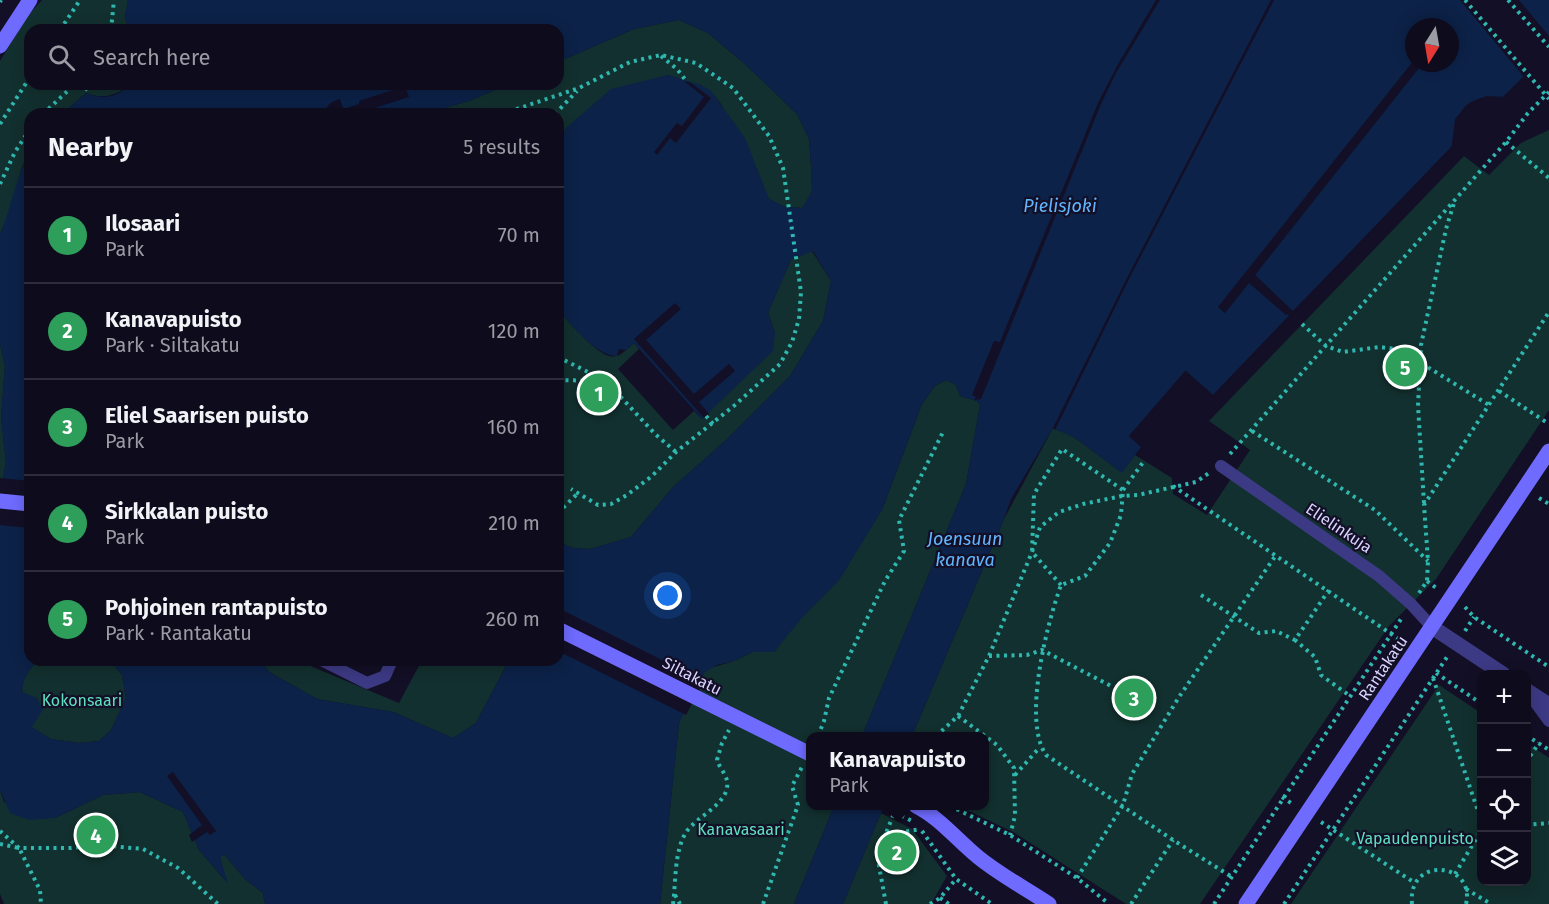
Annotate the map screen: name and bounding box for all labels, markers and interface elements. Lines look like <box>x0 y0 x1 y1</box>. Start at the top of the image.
north arrow <box>1405 18 1459 72</box>
search box <box>24 24 564 90</box>
icon: search <box>45 41 78 74</box>
text: Search here <box>93 44 211 71</box>
text: Nearby <box>48 132 133 163</box>
text: 5 results <box>463 135 540 159</box>
water label: Pielisjoki <box>1023 195 1097 217</box>
text: Ilosaari <box>105 210 180 237</box>
text: 1 <box>63 223 72 247</box>
text: 70 m <box>498 223 540 247</box>
text: Park <box>105 237 144 261</box>
text: Kanavapuisto <box>105 306 242 333</box>
text: 2 <box>62 319 73 343</box>
text: 120 m <box>488 319 540 343</box>
text: Park · Siltakatu <box>105 333 240 357</box>
pin: 5 <box>1386 344 1424 389</box>
pin: 1 <box>580 370 618 416</box>
text: Eliel Saarisen puisto <box>105 402 309 429</box>
text: 3 <box>62 415 73 439</box>
text: 160 m <box>487 415 540 439</box>
text: Park <box>105 429 144 453</box>
text: Sirkkalan puisto <box>105 498 268 525</box>
street label: Elielinkuja <box>1302 499 1376 557</box>
text: 4 <box>62 511 73 535</box>
text: 210 m <box>488 511 540 535</box>
text: Park <box>105 525 144 549</box>
water label: Joensuun kanava <box>926 528 1003 571</box>
your location <box>653 581 682 610</box>
text: Pohjoinen rantapuisto <box>105 594 328 621</box>
text: 5 <box>62 607 73 631</box>
text: 260 m <box>486 607 540 631</box>
text: Park · Rantakatu <box>105 621 252 645</box>
street label: Rantakatu <box>1355 632 1411 704</box>
street label: Siltakatu <box>659 653 725 699</box>
map controls <box>1477 670 1531 886</box>
button: + <box>1477 670 1531 724</box>
pin: 3 <box>1114 676 1154 720</box>
park label: Kokonsaari <box>42 691 122 710</box>
button: − <box>1477 724 1531 778</box>
popup <box>806 732 989 810</box>
text: Kanavapuisto <box>829 746 966 773</box>
text: Park <box>829 773 869 797</box>
button: locate <box>1477 778 1531 832</box>
pin: 4 <box>76 812 116 858</box>
park label: Kanavasaari <box>697 820 785 839</box>
park label: Vapaudenpuisto <box>1356 829 1474 848</box>
pin: 2 <box>878 830 916 874</box>
button: layers <box>1477 832 1531 886</box>

